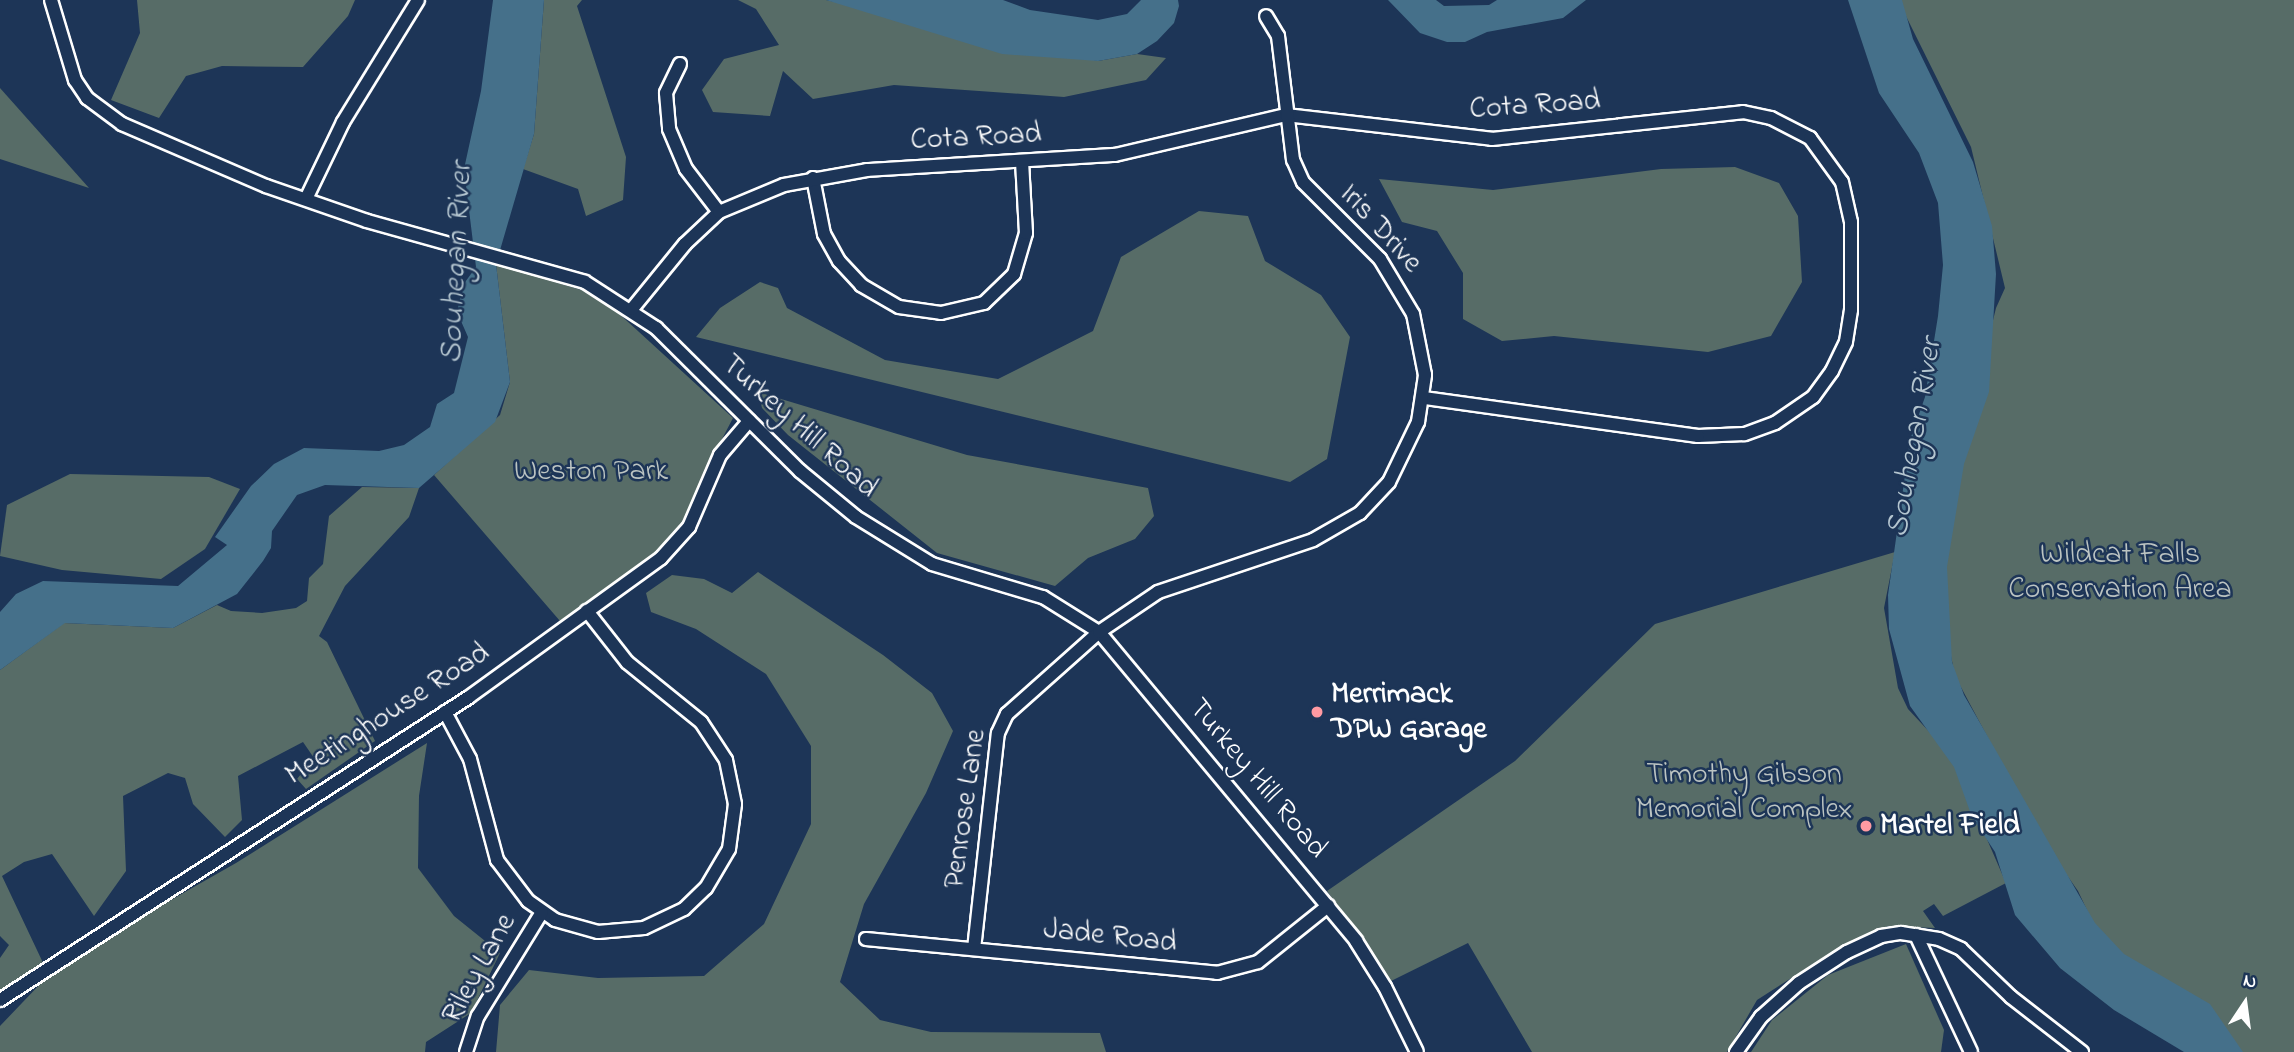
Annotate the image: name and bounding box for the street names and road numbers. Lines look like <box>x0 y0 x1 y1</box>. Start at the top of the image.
street label: Cota Road <box>1468 83 1602 129</box>
street label: Cota Road <box>910 117 1042 159</box>
street label: Iris Drive <box>1331 177 1429 281</box>
street label: Turkey Hill Road <box>713 347 885 507</box>
street label: Meetinghouse Road <box>279 636 497 794</box>
street label: Turkey Hill Road <box>1180 692 1334 866</box>
street label: Penrose Lane <box>937 727 995 891</box>
street label: Riley Lane <box>435 908 525 1030</box>
street label: Jade Road <box>1042 912 1178 962</box>

